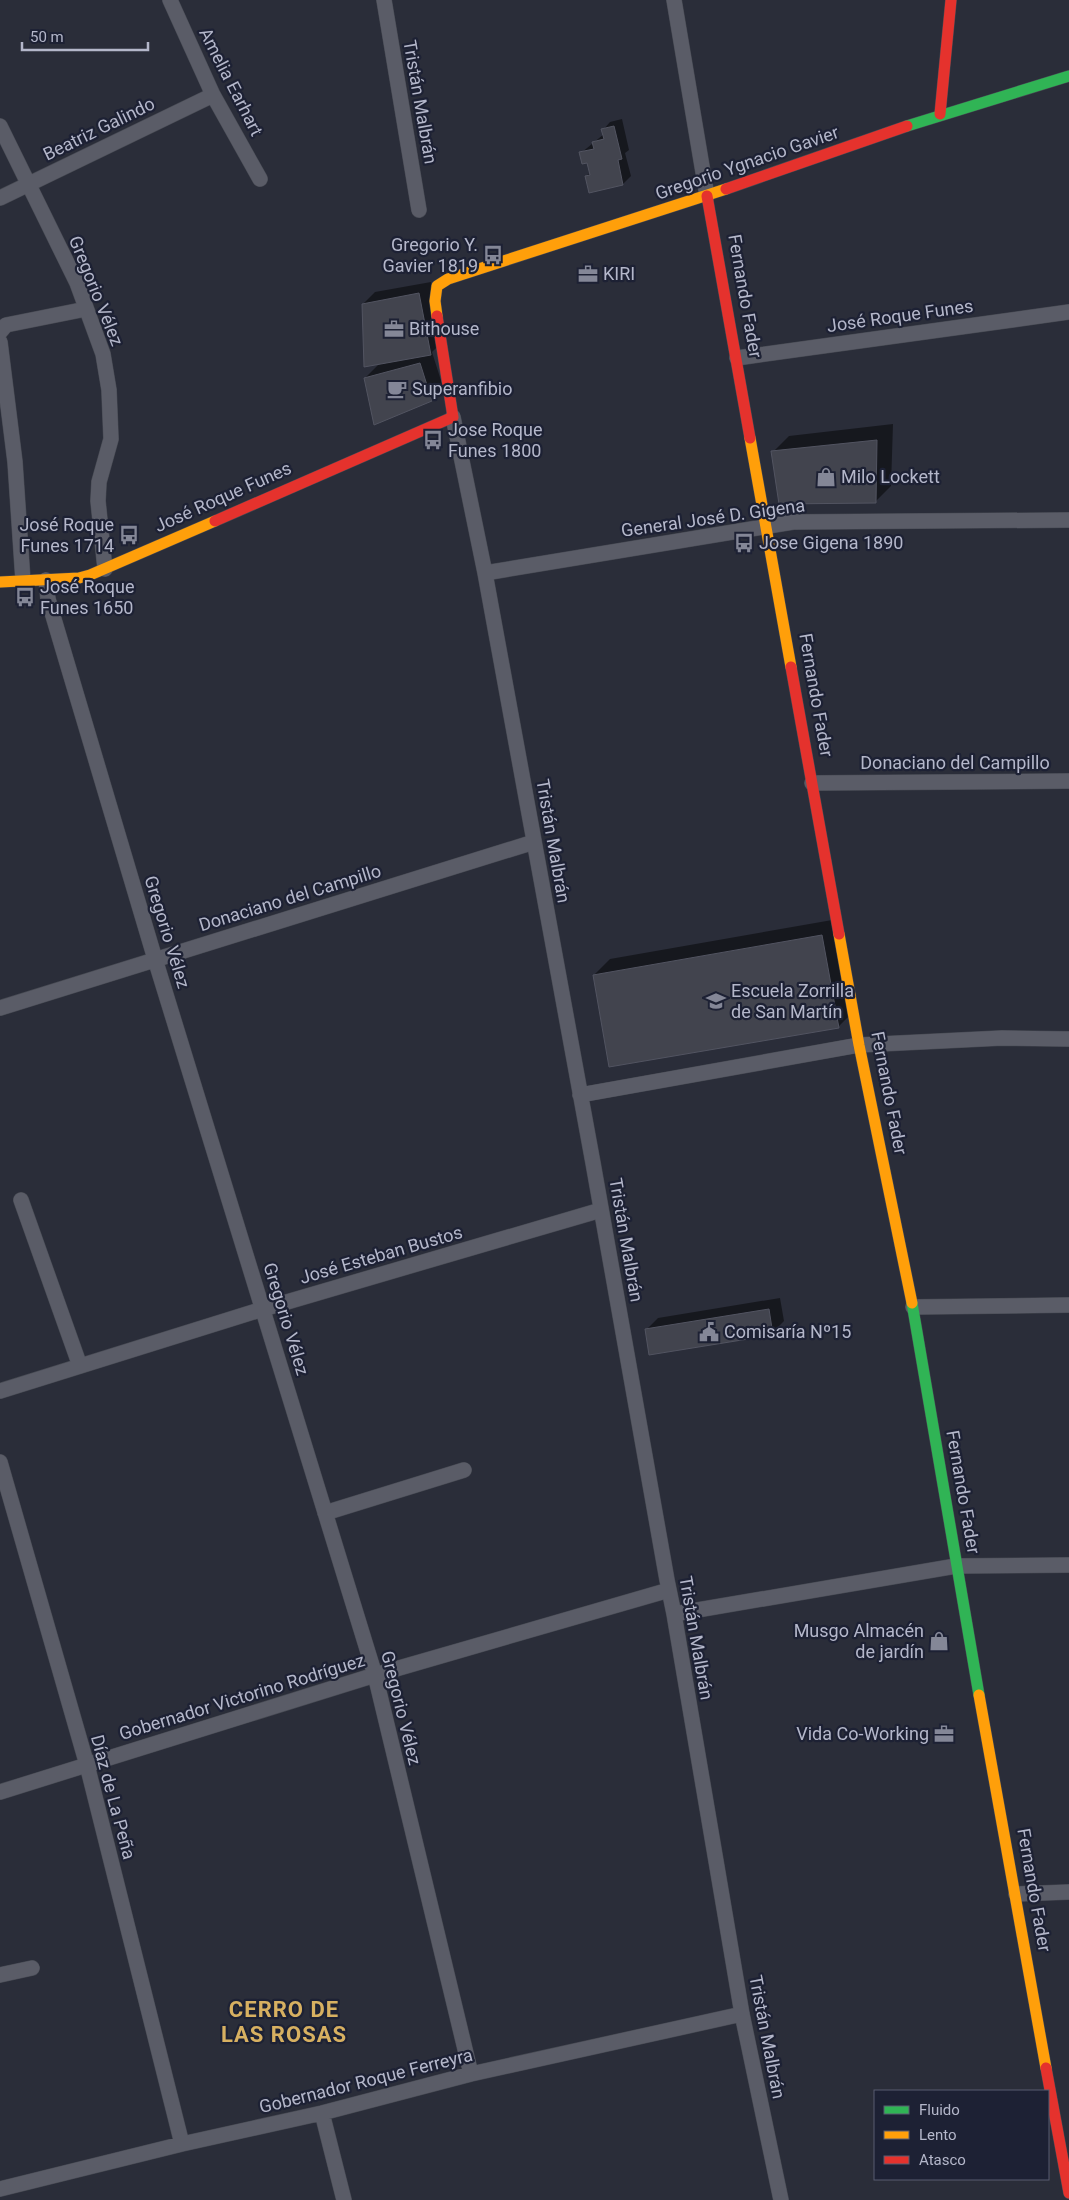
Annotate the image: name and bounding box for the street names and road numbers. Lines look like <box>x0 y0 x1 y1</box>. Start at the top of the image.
street label: Amelia Earhart <box>195 24 268 139</box>
street label: Tristán Malbrán <box>399 38 442 165</box>
street label: Beatriz Galindo <box>40 92 158 165</box>
street label: Gregorio Ygnacio Gavier <box>652 121 841 204</box>
street label: Fernando Fader <box>724 232 767 359</box>
street label: Gregorio Vélez <box>65 233 128 349</box>
street label: José Roque Funes <box>825 295 974 336</box>
street label: José Roque Funes <box>151 457 294 536</box>
street label: General José D. Gigena <box>620 494 806 541</box>
street label: Fernando Fader <box>795 631 838 758</box>
street label: Donaciano del Campillo <box>860 752 1050 773</box>
street label: Tristán Malbrán <box>532 777 575 904</box>
street label: Donaciano del Campillo <box>196 860 383 935</box>
street label: Gregorio Vélez <box>140 873 195 991</box>
street label: Fernando Fader <box>867 1029 912 1156</box>
street label: Tristán Malbrán <box>605 1176 648 1303</box>
street label: José Esteban Bustos <box>297 1221 465 1288</box>
street label: Gregorio Vélez <box>259 1260 314 1378</box>
street label: Fernando Fader <box>942 1428 985 1555</box>
street label: Tristán Malbrán <box>675 1574 718 1701</box>
street label: Gobernador Victorino Rodríguez <box>116 1649 367 1744</box>
street label: Gregorio Vélez <box>377 1649 426 1767</box>
street label: Díaz de La Peña <box>87 1732 140 1861</box>
street label: Fernando Fader <box>1013 1826 1056 1953</box>
street label: Tristán Malbrán <box>745 1973 790 2100</box>
street label: Gobernador Roque Ferreyra <box>257 2044 475 2117</box>

